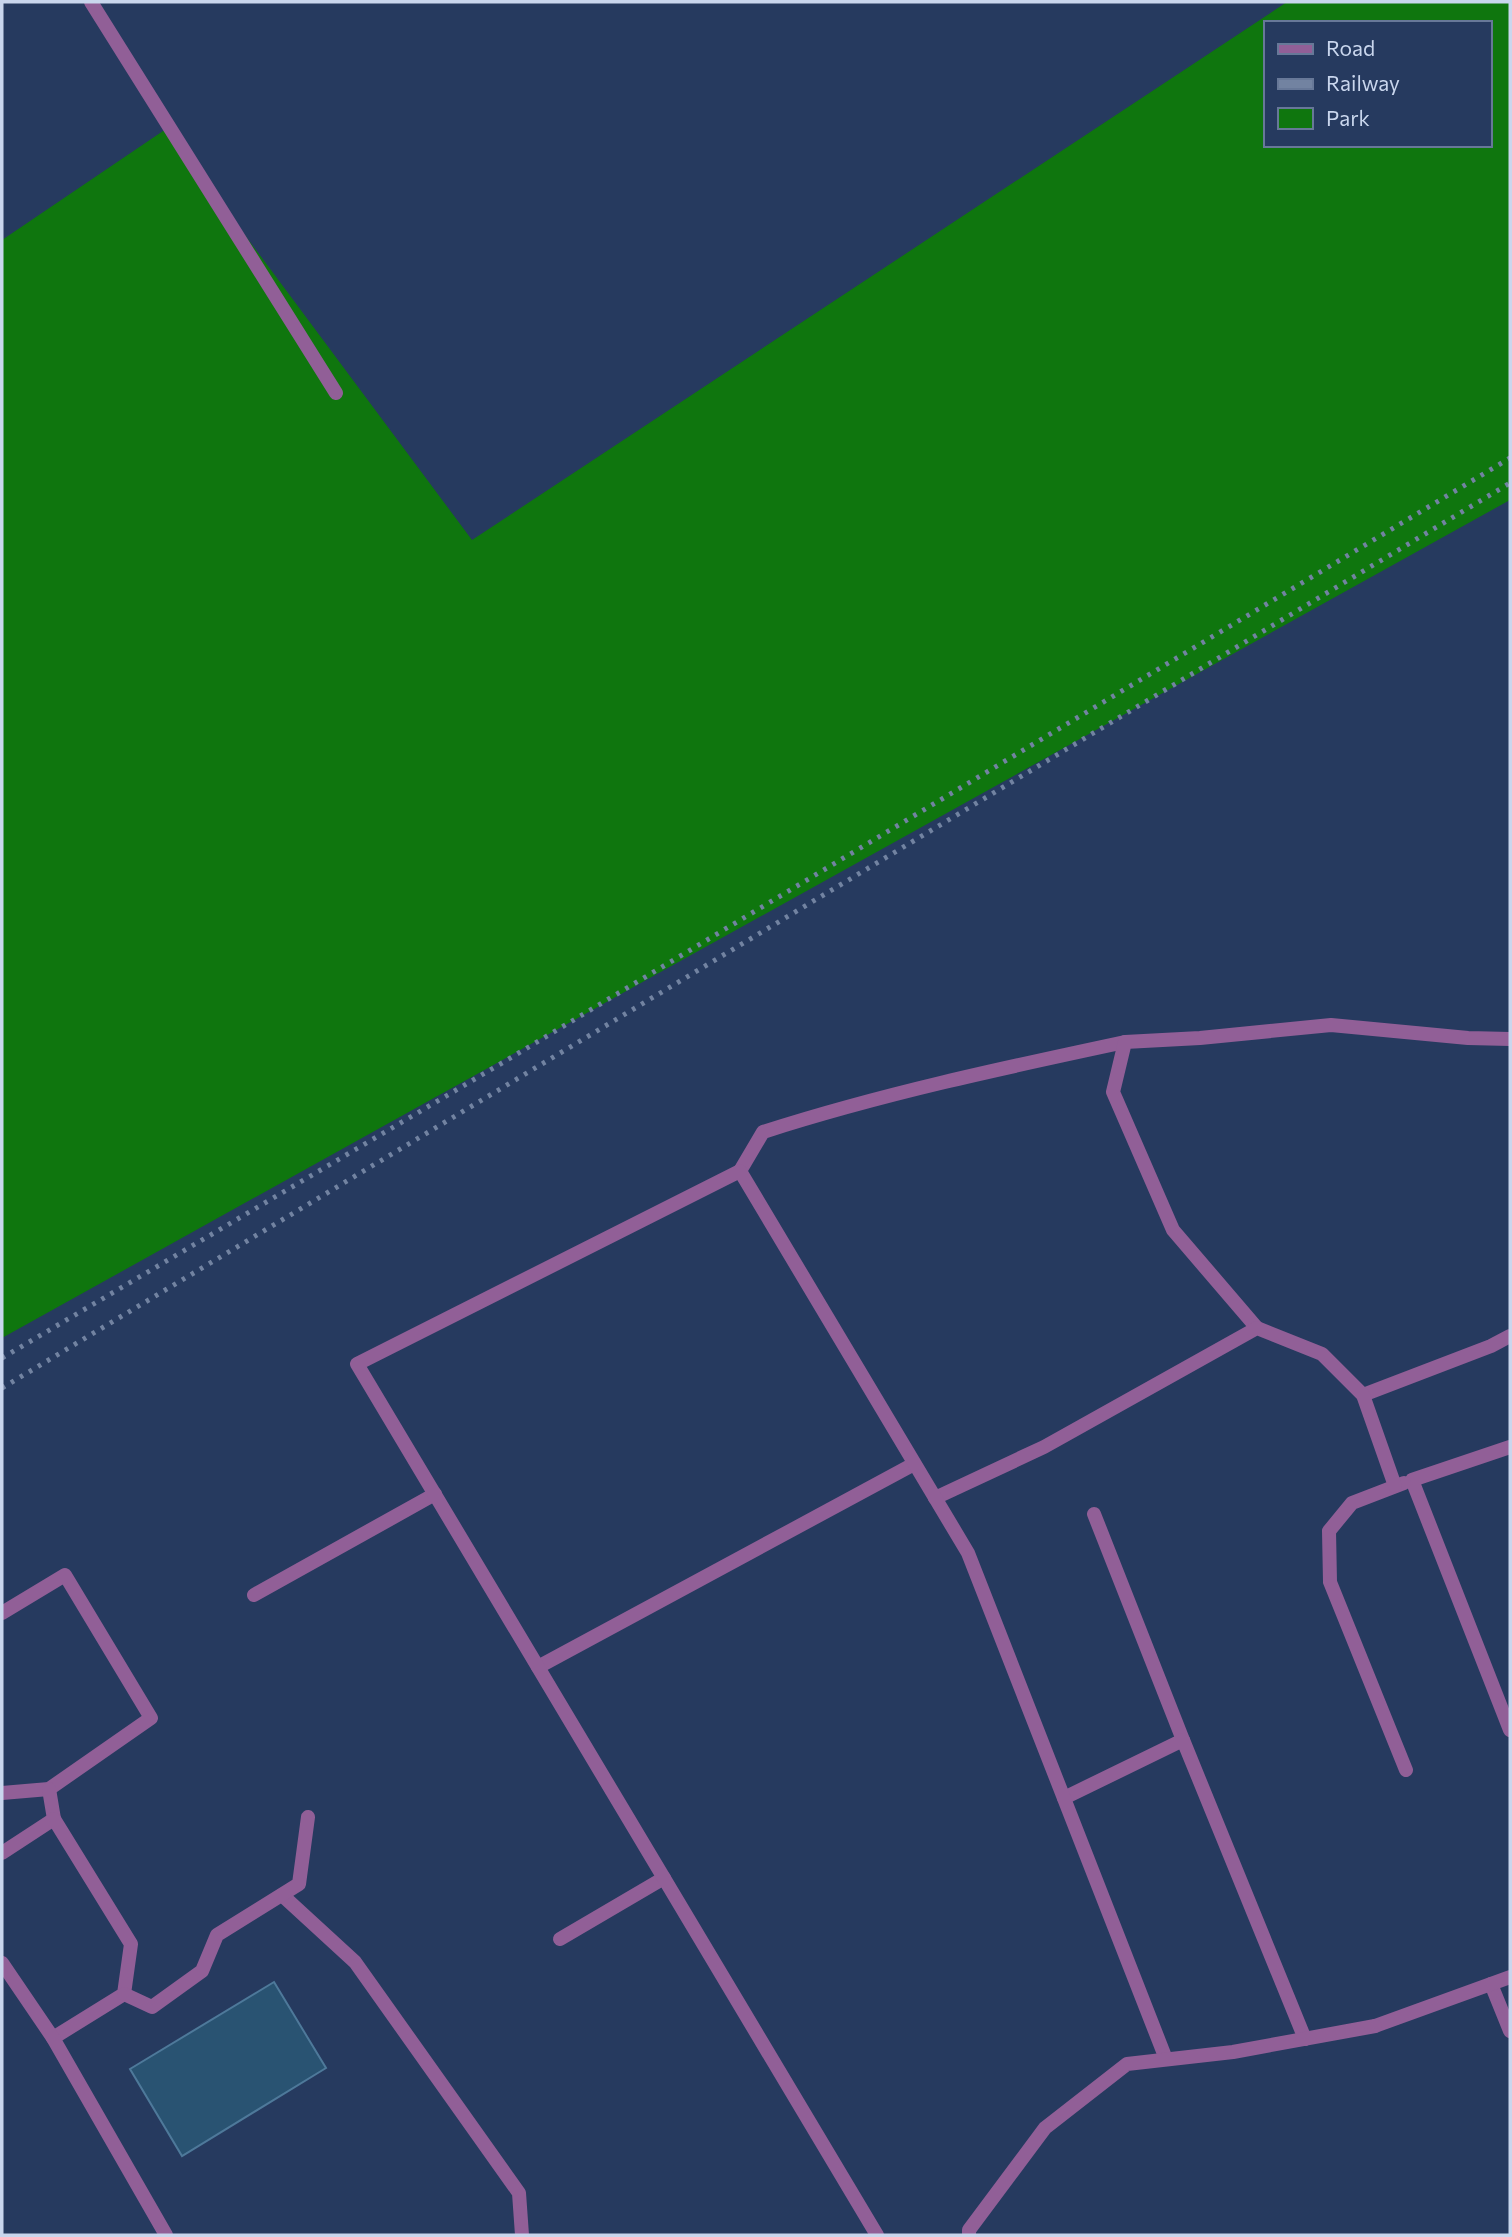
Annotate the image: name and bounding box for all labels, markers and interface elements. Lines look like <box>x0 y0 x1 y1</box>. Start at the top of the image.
legend <box>1264 21 1491 147</box>
text: Road <box>1326 35 1375 60</box>
text: Railway <box>1326 70 1400 95</box>
text: Park <box>1326 105 1370 130</box>

